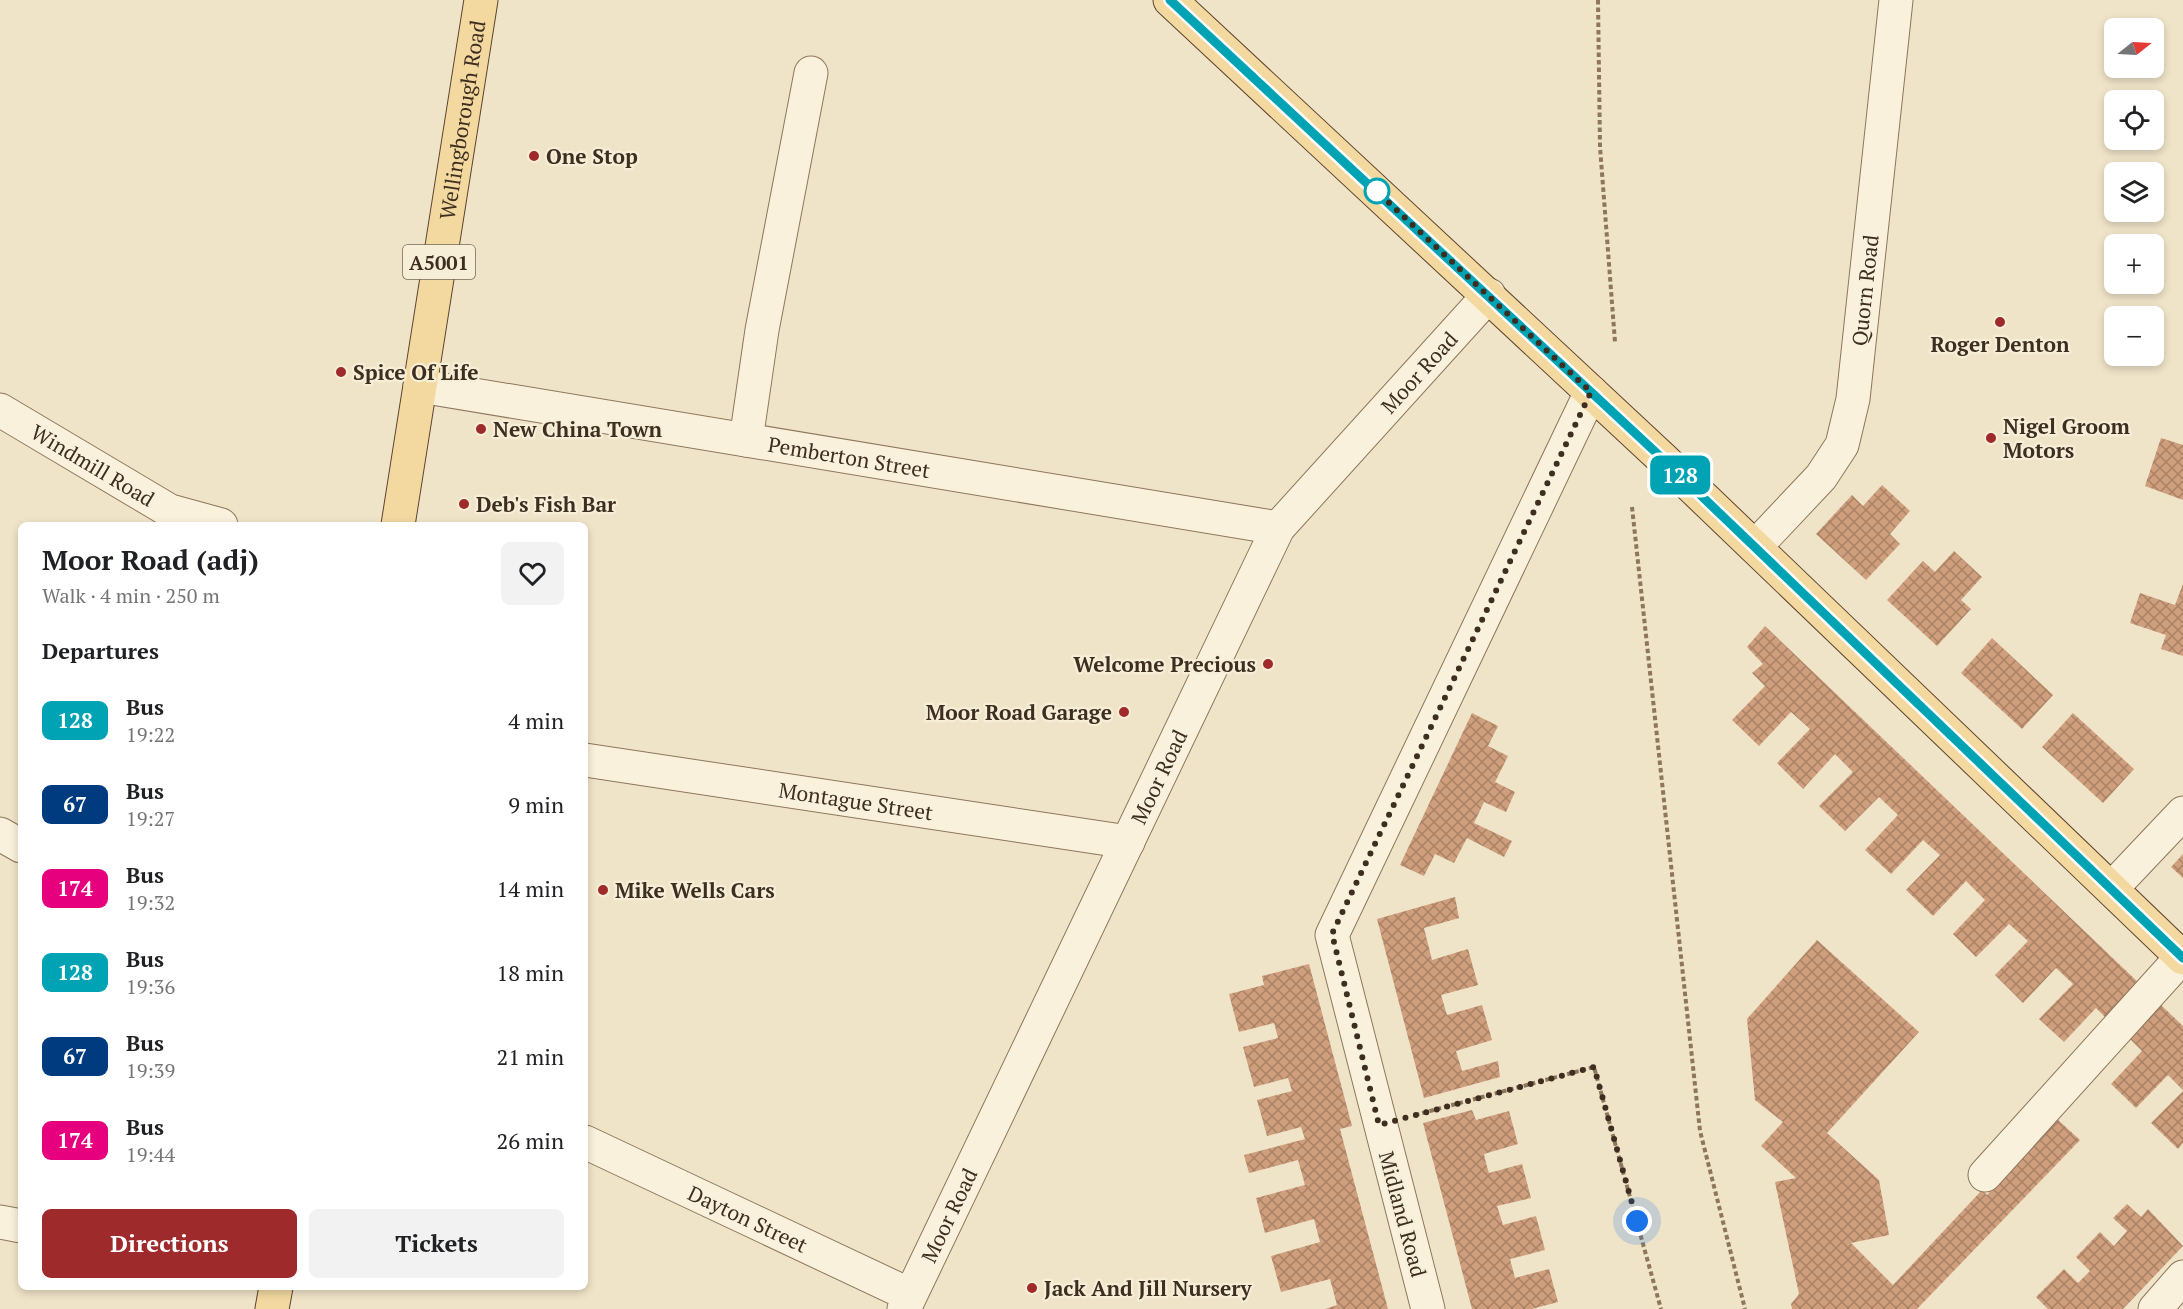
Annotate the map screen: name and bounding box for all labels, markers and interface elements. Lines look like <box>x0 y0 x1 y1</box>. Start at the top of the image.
street label: Wellingborough Road <box>432 18 492 222</box>
north arrow <box>2104 18 2164 78</box>
map controls <box>2104 18 2164 366</box>
button: locate <box>2104 90 2164 150</box>
place label: One Stop <box>546 142 638 170</box>
marker: One Stop <box>527 149 541 163</box>
button: layers <box>2104 162 2164 222</box>
unlabelled marker <box>1364 178 1390 204</box>
street label: Quorn Road <box>1845 233 1885 347</box>
button: + <box>2104 234 2164 294</box>
road number: A5001 <box>403 245 475 279</box>
button: − <box>2104 306 2164 366</box>
marker: Roger Denton <box>1993 315 2007 329</box>
street label: Moor Road <box>1375 325 1464 419</box>
place label: Roger Denton <box>1930 330 2070 358</box>
place label: Spice Of Life <box>353 358 479 386</box>
marker: Spice Of Life <box>334 365 348 379</box>
place label: Nigel Groom Motors <box>2003 412 2131 464</box>
place label: New China Town <box>493 415 663 443</box>
street label: Windmill Road <box>26 418 160 513</box>
marker: New China Town <box>474 422 488 436</box>
street label: Pemberton Street <box>766 430 932 484</box>
marker: Nigel Groom Motors <box>1984 431 1998 445</box>
line badge: 128 <box>1646 456 1714 494</box>
text: 128 <box>1662 461 1698 489</box>
place label: Deb's Fish Bar <box>476 490 616 518</box>
marker: Deb's Fish Bar <box>457 497 471 511</box>
text: Moor Road (adj) <box>42 541 259 578</box>
button: heart <box>501 542 564 605</box>
text: Walk · 4 min · 250 m <box>42 582 220 609</box>
text: Departures <box>42 636 159 665</box>
place label: Welcome Precious <box>1073 650 1256 678</box>
marker: Welcome Precious <box>1261 657 1275 671</box>
text: Bus <box>126 692 164 721</box>
place label: Moor Road Garage <box>926 698 1112 726</box>
marker: Moor Road Garage <box>1117 705 1131 719</box>
text: 128 <box>57 706 93 734</box>
text: 4 min <box>508 706 564 735</box>
text: 19:22 <box>126 721 175 748</box>
street label: Moor Road <box>1124 725 1194 829</box>
street label: Montague Street <box>777 775 935 826</box>
text: Bus <box>126 776 164 805</box>
text: 67 <box>63 790 87 818</box>
text: 9 min <box>508 790 564 819</box>
text: 19:27 <box>126 805 175 832</box>
text: Bus <box>126 860 164 889</box>
text: 174 <box>57 874 93 902</box>
text: 14 min <box>497 874 564 903</box>
place label: Mike Wells Cars <box>615 876 775 904</box>
marker: Mike Wells Cars <box>596 883 610 897</box>
text: 19:32 <box>126 889 175 916</box>
text: Bus <box>126 944 164 973</box>
text: 128 <box>57 958 93 986</box>
text: 18 min <box>497 958 564 987</box>
text: 19:36 <box>126 973 175 1000</box>
text: Bus <box>126 1028 164 1057</box>
text: 67 <box>63 1042 87 1070</box>
text: 21 min <box>497 1042 564 1071</box>
text: 19:39 <box>126 1057 175 1084</box>
text: Bus <box>126 1112 164 1141</box>
text: 174 <box>57 1126 93 1154</box>
text: 26 min <box>497 1126 564 1155</box>
text: 19:44 <box>126 1141 175 1168</box>
street label: Midland Road <box>1373 1148 1433 1280</box>
street label: Moor Road <box>914 1163 984 1267</box>
street label: Dayton Street <box>683 1178 812 1259</box>
your location <box>1622 1206 1652 1236</box>
button: Directions <box>42 1209 297 1278</box>
button: Tickets <box>309 1209 564 1278</box>
place label: Jack And Jill Nursery <box>1044 1274 1253 1302</box>
marker: Jack And Jill Nursery <box>1025 1281 1039 1295</box>

